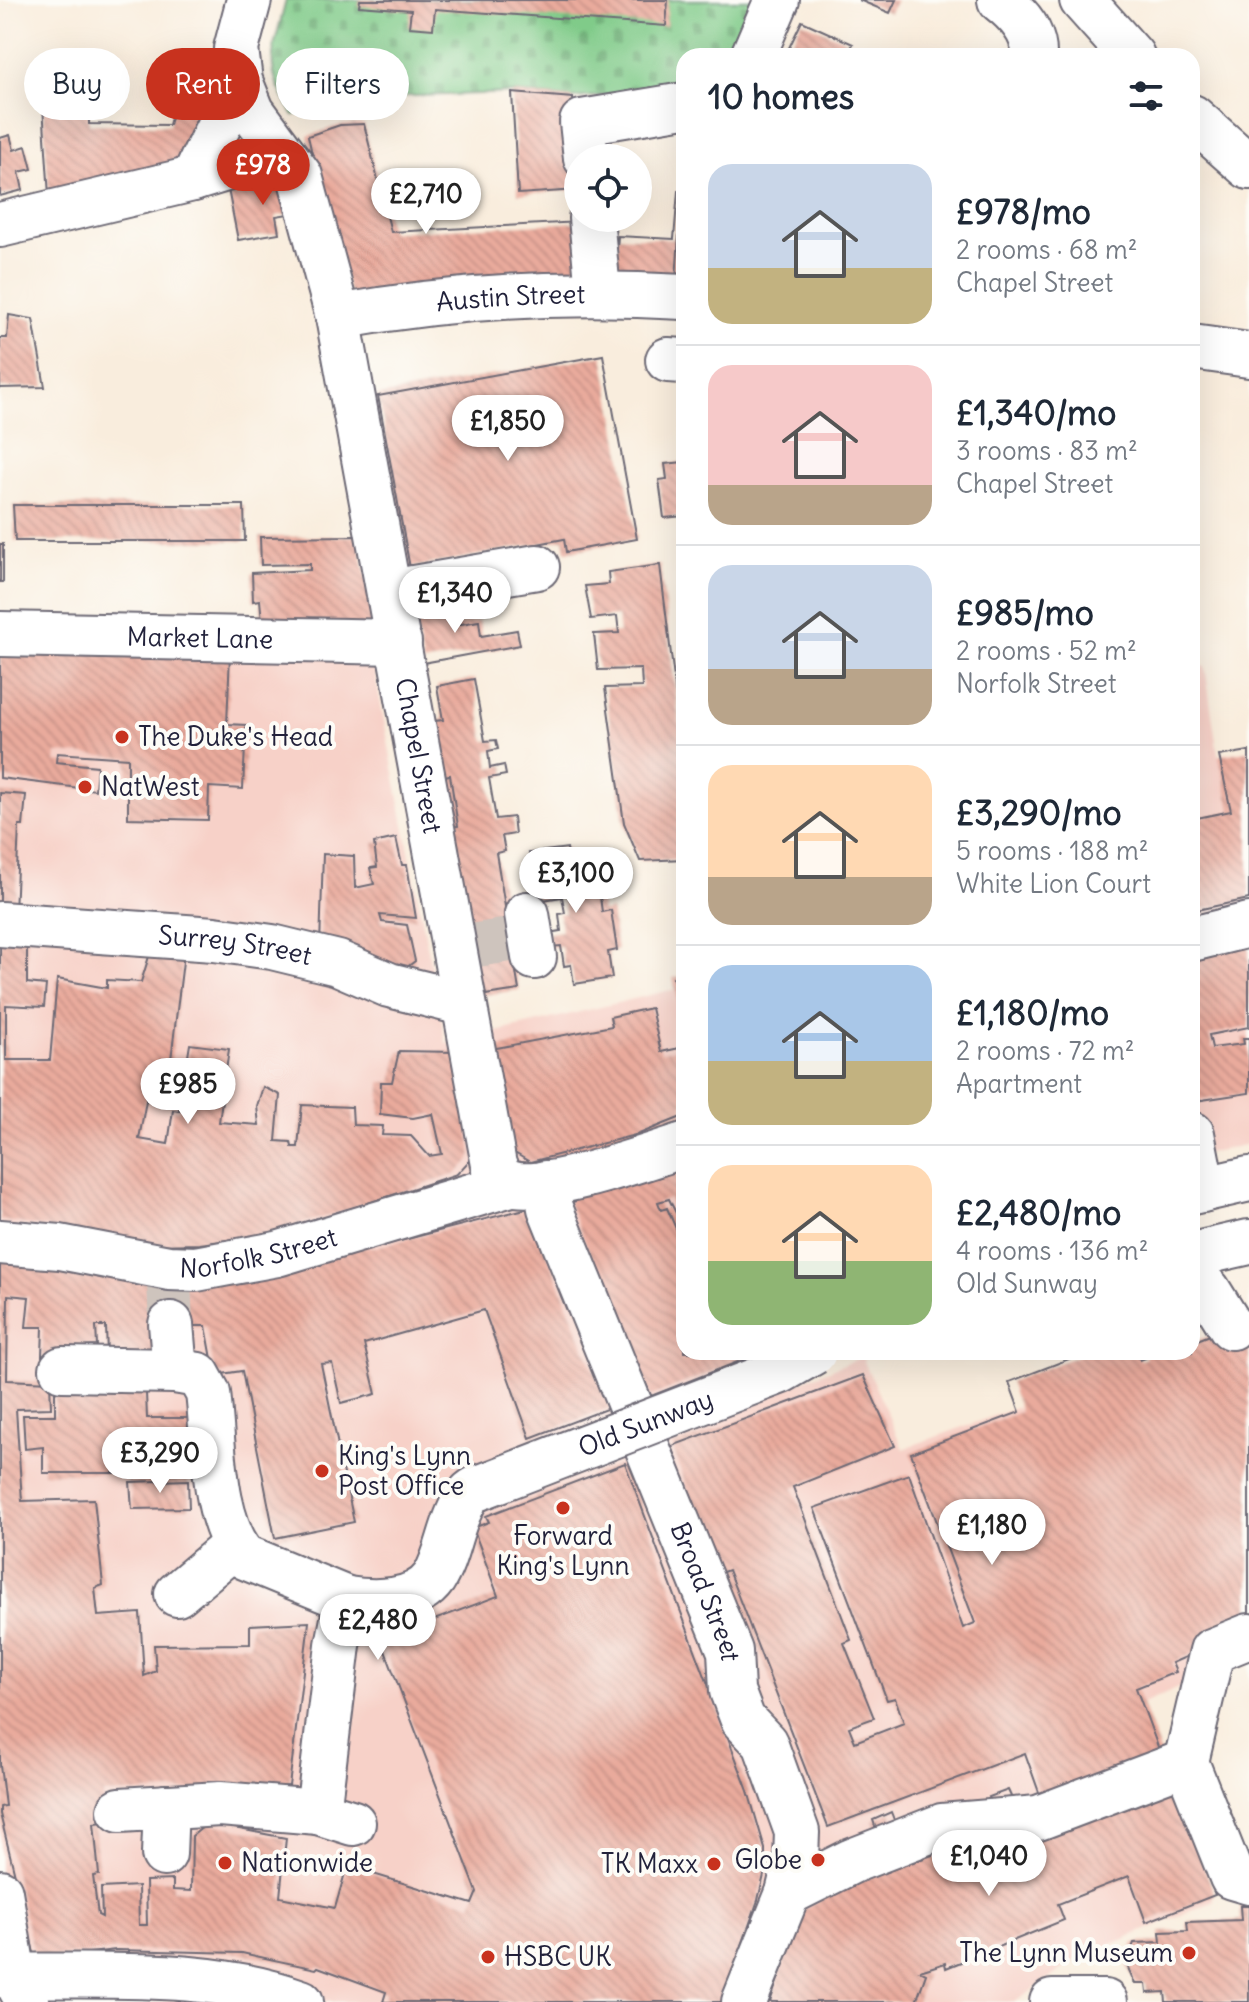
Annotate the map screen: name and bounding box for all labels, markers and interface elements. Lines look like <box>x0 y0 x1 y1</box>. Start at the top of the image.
chip: Buy <box>24 48 130 120</box>
chip: Rent <box>146 48 260 120</box>
chip: Filters <box>276 48 409 120</box>
icon: filters <box>1124 74 1168 118</box>
text: 10 homes <box>708 75 854 118</box>
pin: £978 <box>216 139 310 207</box>
map controls <box>564 144 652 232</box>
button: locate <box>564 144 652 232</box>
text: £978 <box>235 148 291 181</box>
pin: £2,710 <box>361 168 491 236</box>
text: £2,710 <box>389 177 463 210</box>
text: £978/mo <box>956 190 1091 233</box>
icon: home <box>772 196 868 292</box>
text: 2 rooms · 68 m² <box>956 233 1138 266</box>
text: Chapel Street <box>956 266 1113 299</box>
street label: Austin Street <box>435 277 586 319</box>
text: £1,340/mo <box>956 391 1116 434</box>
pin: £1,850 <box>443 395 573 463</box>
icon: home <box>772 397 868 493</box>
text: £1,850 <box>470 404 546 437</box>
text: 3 rooms · 83 m² <box>956 434 1138 467</box>
text: Chapel Street <box>956 467 1113 500</box>
pin: £1,340 <box>390 567 520 635</box>
text: £1,340 <box>417 576 493 609</box>
text: £985/mo <box>956 591 1094 634</box>
icon: home <box>772 597 868 693</box>
street label: Market Lane <box>126 620 273 655</box>
text: 2 rooms · 52 m² <box>956 634 1137 667</box>
text: Norfolk Street <box>956 667 1116 700</box>
street label: Chapel Street <box>389 675 450 836</box>
place label: The Duke's Head <box>138 720 333 753</box>
marker: The Duke's Head <box>113 728 131 746</box>
place label: NatWest <box>101 770 200 803</box>
marker: NatWest <box>76 778 94 796</box>
text: £3,290/mo <box>956 791 1122 834</box>
icon: home <box>772 797 868 893</box>
text: 5 rooms · 188 m² <box>956 834 1149 867</box>
pin: £3,100 <box>511 847 641 915</box>
text: £3,100 <box>537 856 615 889</box>
text: White Lion Court <box>956 867 1151 900</box>
street label: Surrey Street <box>157 918 315 972</box>
text: £1,180/mo <box>956 991 1109 1034</box>
icon: home <box>772 997 868 1093</box>
text: 2 rooms · 72 m² <box>956 1034 1135 1067</box>
pin: £985 <box>141 1058 235 1126</box>
text: £985 <box>159 1067 217 1100</box>
text: Apartment <box>956 1067 1082 1100</box>
text: £2,480/mo <box>956 1191 1121 1234</box>
icon: home <box>772 1197 868 1293</box>
street label: Norfolk Street <box>179 1220 341 1285</box>
text: 4 rooms · 136 m² <box>956 1234 1148 1267</box>
text: Old Sunway <box>956 1267 1098 1300</box>
street label: Old Sunway <box>573 1382 718 1464</box>
pin: £3,290 <box>95 1427 225 1495</box>
text: £3,290 <box>120 1436 200 1469</box>
place label: King's Lynn Post Office <box>338 1439 471 1502</box>
marker: King's Lynn Post Office <box>313 1462 331 1480</box>
marker: Forward King's Lynn <box>554 1499 572 1517</box>
pin: £1,180 <box>927 1499 1057 1567</box>
text: £1,180 <box>957 1508 1027 1541</box>
street label: Broad Street <box>663 1517 747 1662</box>
place label: Forward King's Lynn <box>496 1519 630 1582</box>
pin: £2,480 <box>313 1594 443 1662</box>
text: £2,480 <box>338 1603 418 1636</box>
pin: £1,040 <box>924 1830 1054 1898</box>
text: £1,040 <box>950 1839 1028 1872</box>
place label: Globe <box>734 1843 802 1876</box>
place label: Nationwide <box>241 1846 373 1879</box>
place label: TK Maxx <box>601 1847 698 1880</box>
marker: Globe <box>809 1851 827 1869</box>
marker: Nationwide <box>216 1854 234 1872</box>
marker: TK Maxx <box>705 1855 723 1873</box>
place label: The Lynn Museum <box>959 1936 1173 1969</box>
place label: HSBC UK <box>504 1940 611 1973</box>
marker: The Lynn Museum <box>1180 1944 1198 1962</box>
marker: HSBC UK <box>479 1948 497 1966</box>

